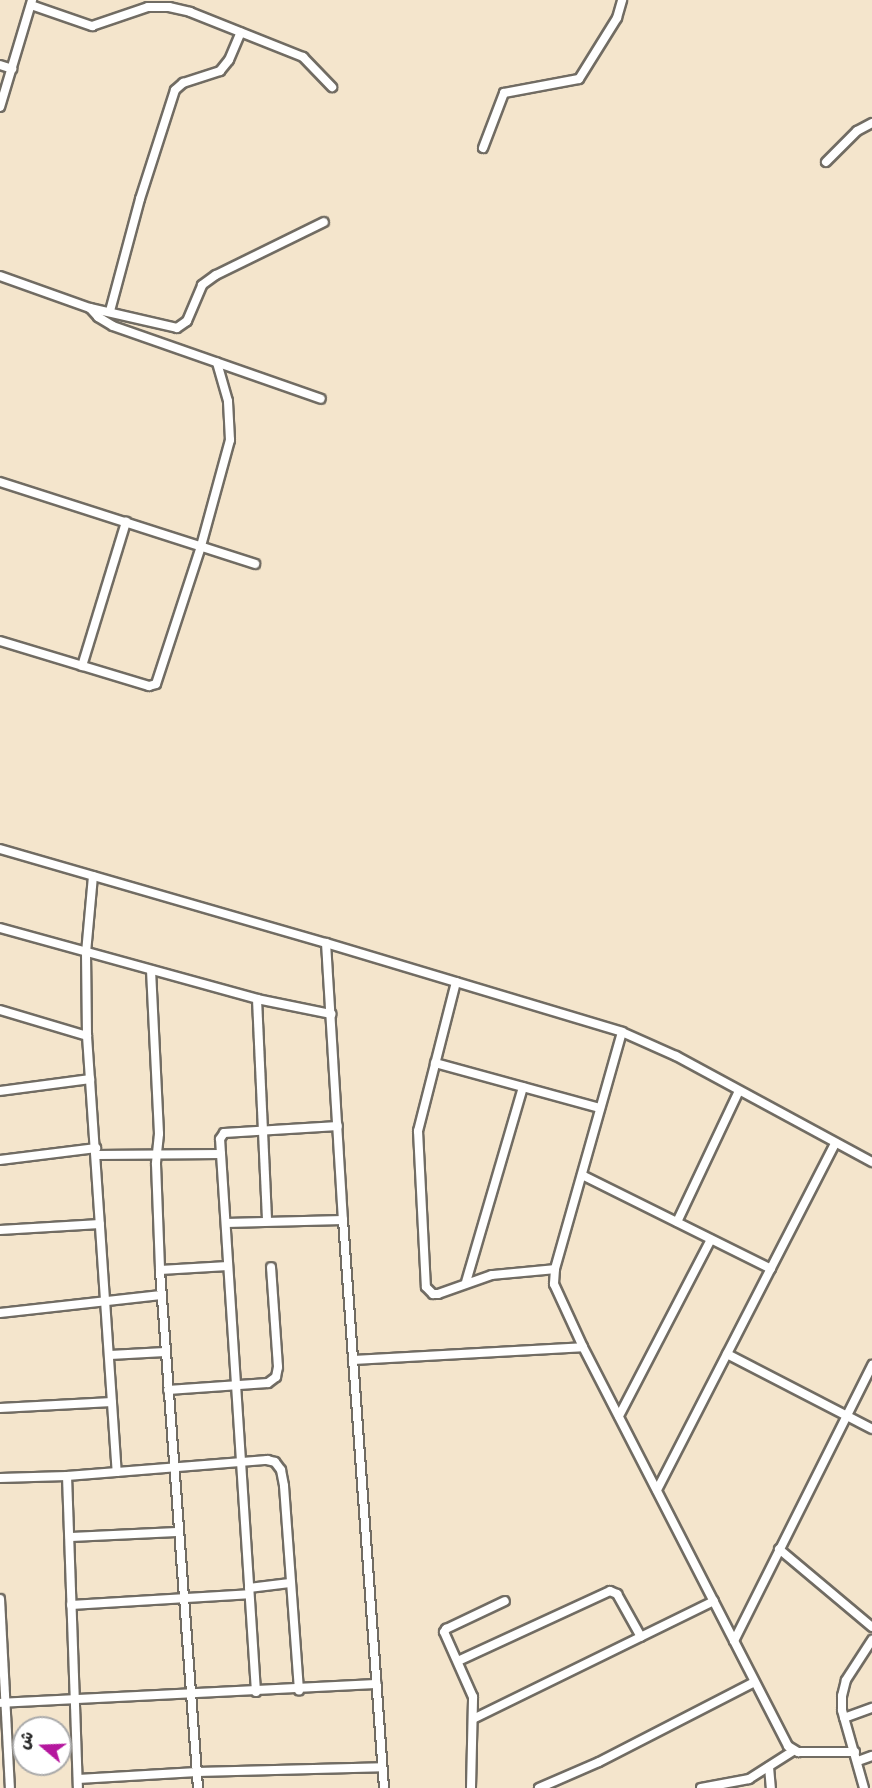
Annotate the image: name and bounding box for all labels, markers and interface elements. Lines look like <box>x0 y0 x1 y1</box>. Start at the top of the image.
north arrow <box>12 1716 72 1776</box>
text: ش <box>14 1729 39 1752</box>

